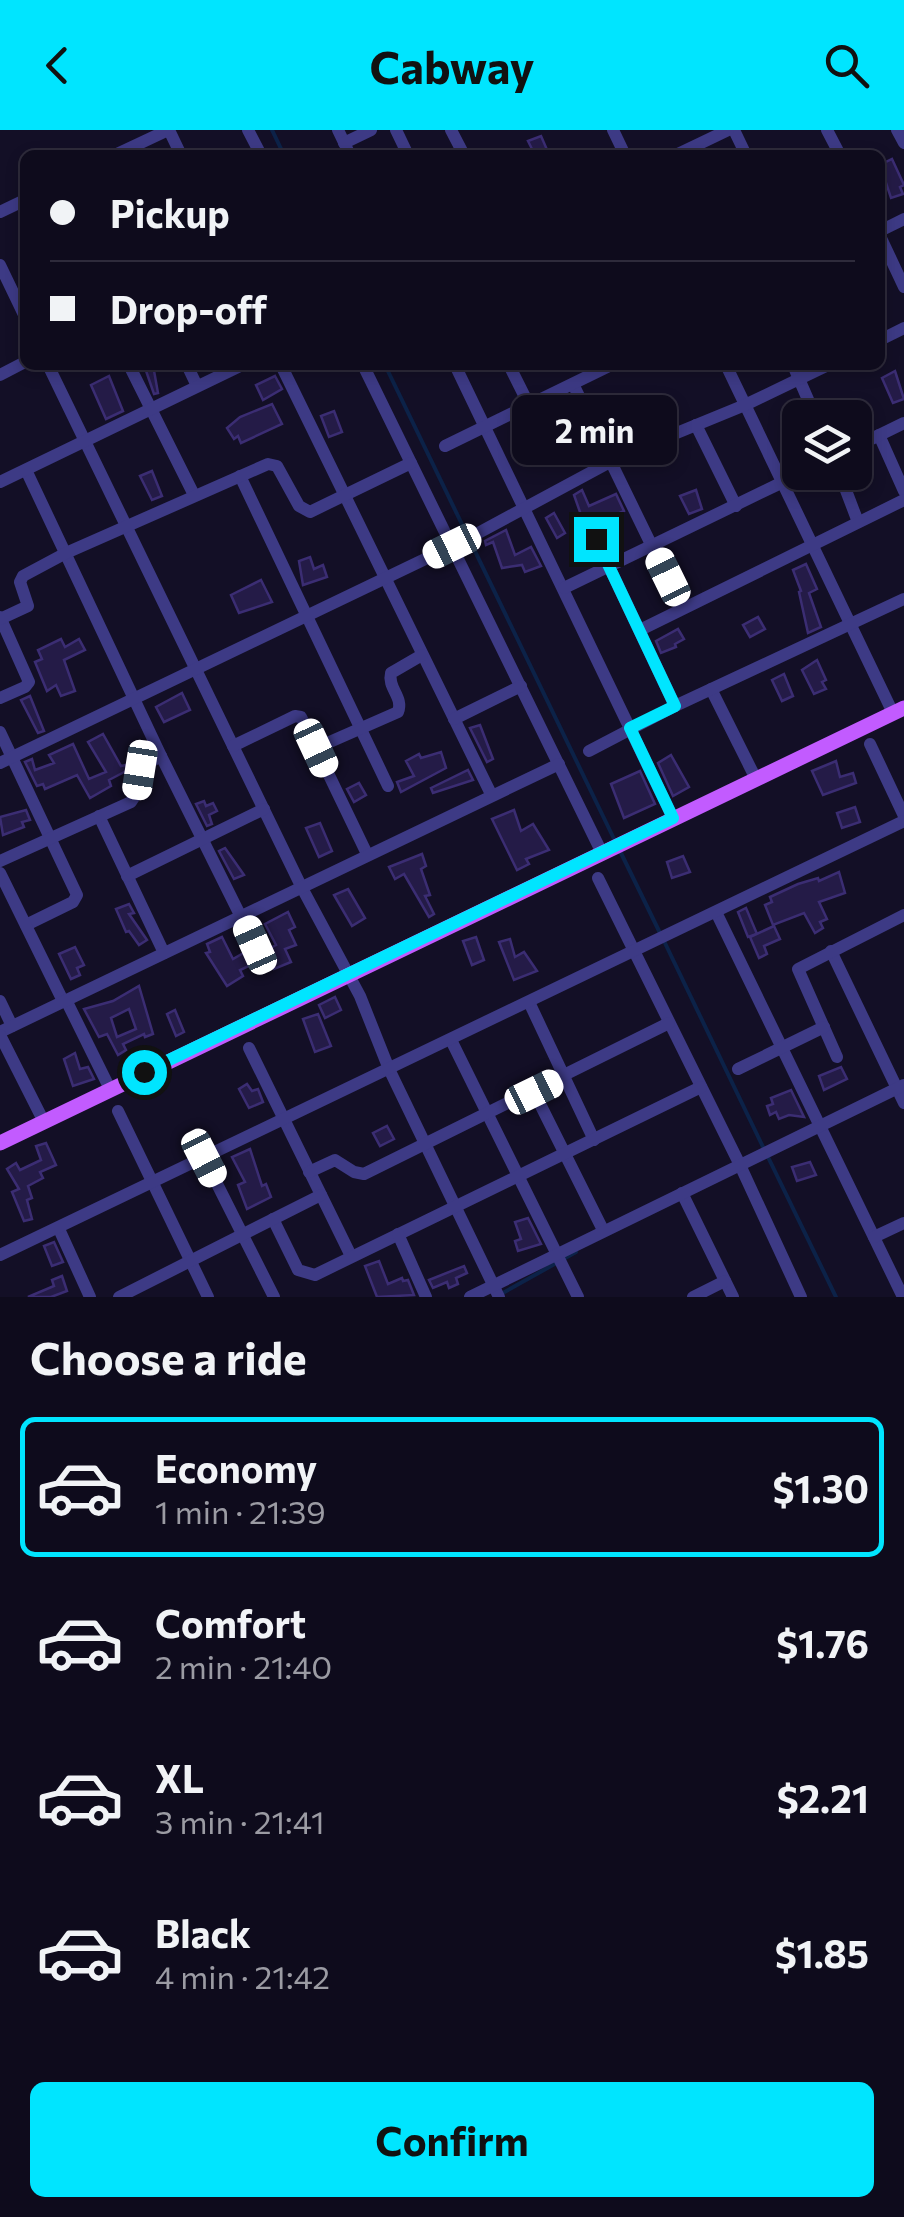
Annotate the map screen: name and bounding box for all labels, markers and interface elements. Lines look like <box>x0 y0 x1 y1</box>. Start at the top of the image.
icon: back <box>30 38 85 93</box>
text: Cabway <box>369 38 535 93</box>
icon: search <box>819 38 874 93</box>
text: Pickup <box>110 189 230 236</box>
text: Drop-off <box>110 285 267 332</box>
callout: 2 min <box>514 394 678 464</box>
map controls <box>782 400 872 490</box>
button: layers <box>782 400 872 490</box>
text: 2 min <box>555 410 634 450</box>
route end <box>574 517 619 562</box>
car <box>418 519 486 573</box>
car <box>641 543 695 611</box>
car <box>290 714 342 782</box>
car <box>120 738 160 802</box>
car <box>229 911 281 979</box>
route start <box>122 1050 167 1095</box>
car <box>500 1065 568 1119</box>
car <box>177 1124 231 1192</box>
text: Choose a ride <box>30 1329 307 1384</box>
icon: car <box>35 1442 125 1532</box>
text: Economy <box>155 1444 317 1491</box>
text: $1.30 <box>773 1464 869 1511</box>
text: 1 min · 21:39 <box>155 1491 326 1531</box>
icon: car <box>35 1597 125 1687</box>
text: Comfort <box>155 1599 306 1646</box>
text: $1.76 <box>776 1619 869 1666</box>
text: 2 min · 21:40 <box>155 1646 332 1686</box>
icon: car <box>35 1752 125 1842</box>
text: XL <box>155 1754 204 1801</box>
text: $2.21 <box>777 1774 869 1821</box>
text: 3 min · 21:41 <box>155 1801 325 1841</box>
icon: car <box>35 1907 125 1997</box>
text: Black <box>155 1909 251 1956</box>
text: $1.85 <box>775 1929 869 1976</box>
text: 4 min · 21:42 <box>155 1956 330 1996</box>
button: Confirm <box>30 2082 874 2197</box>

